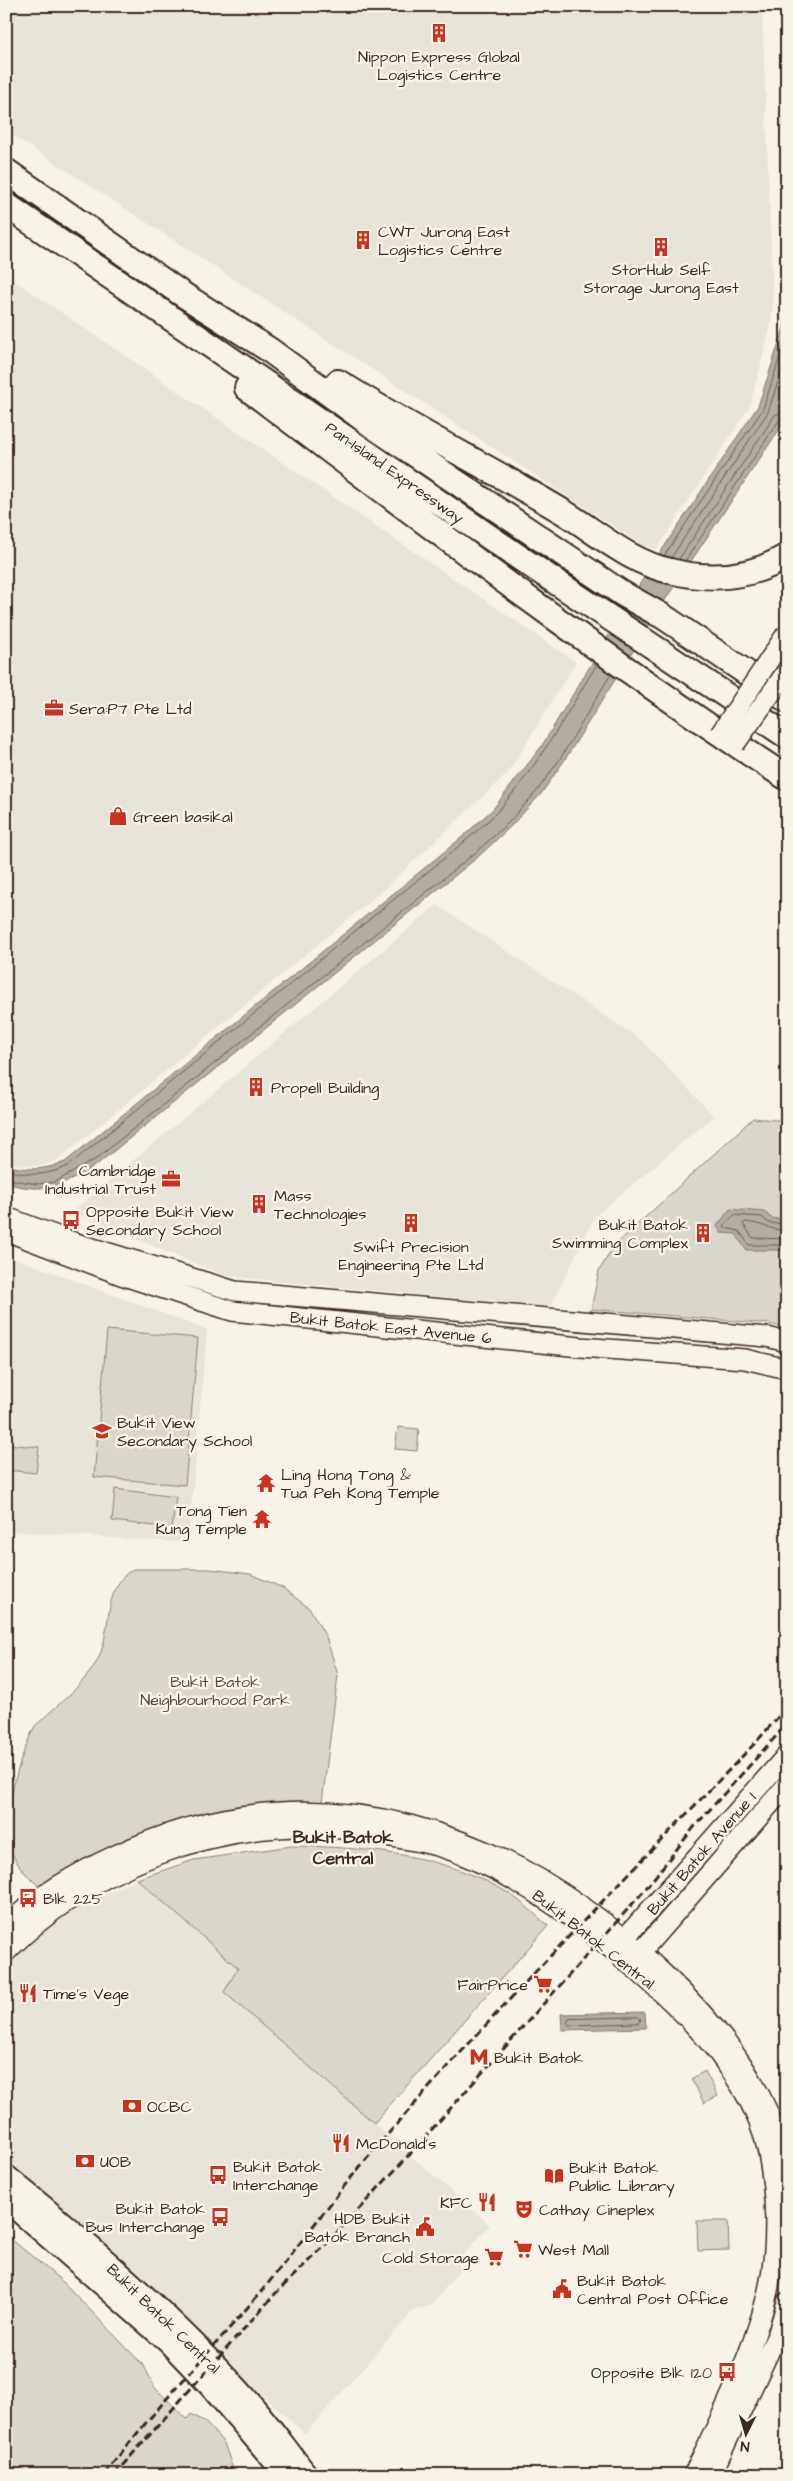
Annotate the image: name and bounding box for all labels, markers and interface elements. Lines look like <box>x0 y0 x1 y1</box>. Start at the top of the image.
building icon: Nippon Express Global Logistics Centre <box>428 22 450 44</box>
place label: Nippon Express Global Logistics Centre <box>358 46 520 87</box>
place label: CWT Jurong East Logistics Centre <box>378 221 510 262</box>
building icon: CWT Jurong East Logistics Centre <box>352 229 374 251</box>
building icon: StorHub Self Storage Jurong East <box>650 236 672 258</box>
place label: StorHub Self Storage Jurong East <box>583 259 739 300</box>
street label: Pan-Island Expressway <box>320 417 468 530</box>
office icon: Sera:P7 Pte Ltd <box>43 697 65 719</box>
place label: Sera:P7 Pte Ltd <box>69 698 192 720</box>
shop icon: Green basikal <box>107 805 129 827</box>
place label: Green basikal <box>133 806 233 828</box>
building icon: Propell Building <box>245 1076 267 1098</box>
place label: Propell Building <box>271 1077 379 1100</box>
place label: Cambridge Industrial Trust <box>45 1160 157 1200</box>
office icon: Cambridge Industrial Trust <box>160 1168 182 1190</box>
place label: Mass Technologies <box>274 1185 367 1226</box>
building icon: Mass Technologies <box>248 1193 270 1215</box>
place label: Opposite Bukit View Secondary School <box>86 1201 234 1242</box>
bus stop icon: Opposite Bukit View Secondary School <box>60 1209 82 1231</box>
building icon: Swift Precision Engineering Pte Ltd <box>400 1212 422 1234</box>
place label: Bukit Batok Swimming Complex <box>552 1214 688 1255</box>
building icon: Bukit Batok Swimming Complex <box>692 1222 714 1244</box>
place label: Swift Precision Engineering Pte Ltd <box>339 1236 483 1277</box>
street label: Bukit Batok East Avenue 6 <box>289 1306 493 1350</box>
place label: Bukit View Secondary School <box>117 1412 252 1453</box>
school or university icon: Bukit View Secondary School <box>91 1420 113 1442</box>
place label: Ling Hong Tong & Tua Peh Kong Temple <box>281 1464 440 1505</box>
temple icon: Ling Hong Tong & Tua Peh Kong Temple <box>255 1472 277 1494</box>
place label: Tong Tien Kung Temple <box>155 1500 247 1541</box>
temple icon: Tong Tien Kung Temple <box>251 1508 273 1530</box>
park label: Bukit Batok Neighbourhood Park <box>140 1671 290 1712</box>
street label: Bukit Batok Avenue 1 <box>642 1787 761 1920</box>
district label: Bukit Batok Central <box>293 1825 394 1871</box>
street label: Bukit Batok Central <box>528 1885 659 1995</box>
bus stop icon: Blk 225 <box>17 1887 39 1909</box>
place label: Blk 225 <box>43 1888 103 1910</box>
supermarket icon: FairPrice <box>532 1973 554 1995</box>
place label: FairPrice <box>457 1974 528 1996</box>
restaurant icon: Time's Vege <box>17 1982 39 2004</box>
place label: Time's Vege <box>43 1983 129 2006</box>
metro station icon: Bukit Batok <box>468 2046 490 2068</box>
place label: Bukit Batok <box>494 2047 584 2069</box>
bank icon: OCBC <box>121 2095 143 2117</box>
place label: OCBC <box>147 2096 192 2118</box>
restaurant icon: McDonald's <box>330 2132 352 2154</box>
place label: McDonald's <box>356 2133 436 2155</box>
bank icon: UOB <box>74 2150 96 2172</box>
place label: UOB <box>100 2151 132 2173</box>
place label: Bukit Batok Interchange <box>233 2156 323 2197</box>
place label: Bukit Batok Public Library <box>569 2157 675 2198</box>
bus stop icon: Bukit Batok Interchange <box>207 2164 229 2186</box>
library icon: Bukit Batok Public Library <box>543 2165 565 2187</box>
restaurant icon: KFC <box>476 2191 498 2213</box>
place label: KFC <box>440 2192 472 2214</box>
place label: Bukit Batok Bus Interchange <box>86 2198 205 2239</box>
theatre icon: Cathay Cineplex <box>513 2198 535 2220</box>
place label: Cathay Cineplex <box>539 2199 655 2222</box>
bus stop icon: Bukit Batok Bus Interchange <box>209 2206 231 2228</box>
place label: HDB Bukit Batok Branch <box>304 2208 411 2248</box>
public building icon: HDB Bukit Batok Branch <box>414 2216 436 2238</box>
supermarket icon: West Mall <box>512 2238 534 2260</box>
place label: West Mall <box>538 2239 609 2261</box>
supermarket icon: Cold Storage <box>483 2246 505 2268</box>
place label: Cold Storage <box>382 2247 479 2270</box>
street label: Bukit Batok Central <box>102 2259 225 2379</box>
place label: Bukit Batok Central Post Office <box>577 2270 729 2310</box>
public building icon: Bukit Batok Central Post Office <box>551 2278 573 2300</box>
bus stop icon: Opposite Blk 120 <box>716 2361 738 2383</box>
place label: Opposite Blk 120 <box>591 2362 712 2384</box>
north arrow <box>720 2408 770 2458</box>
text: N <box>739 2436 750 2456</box>

